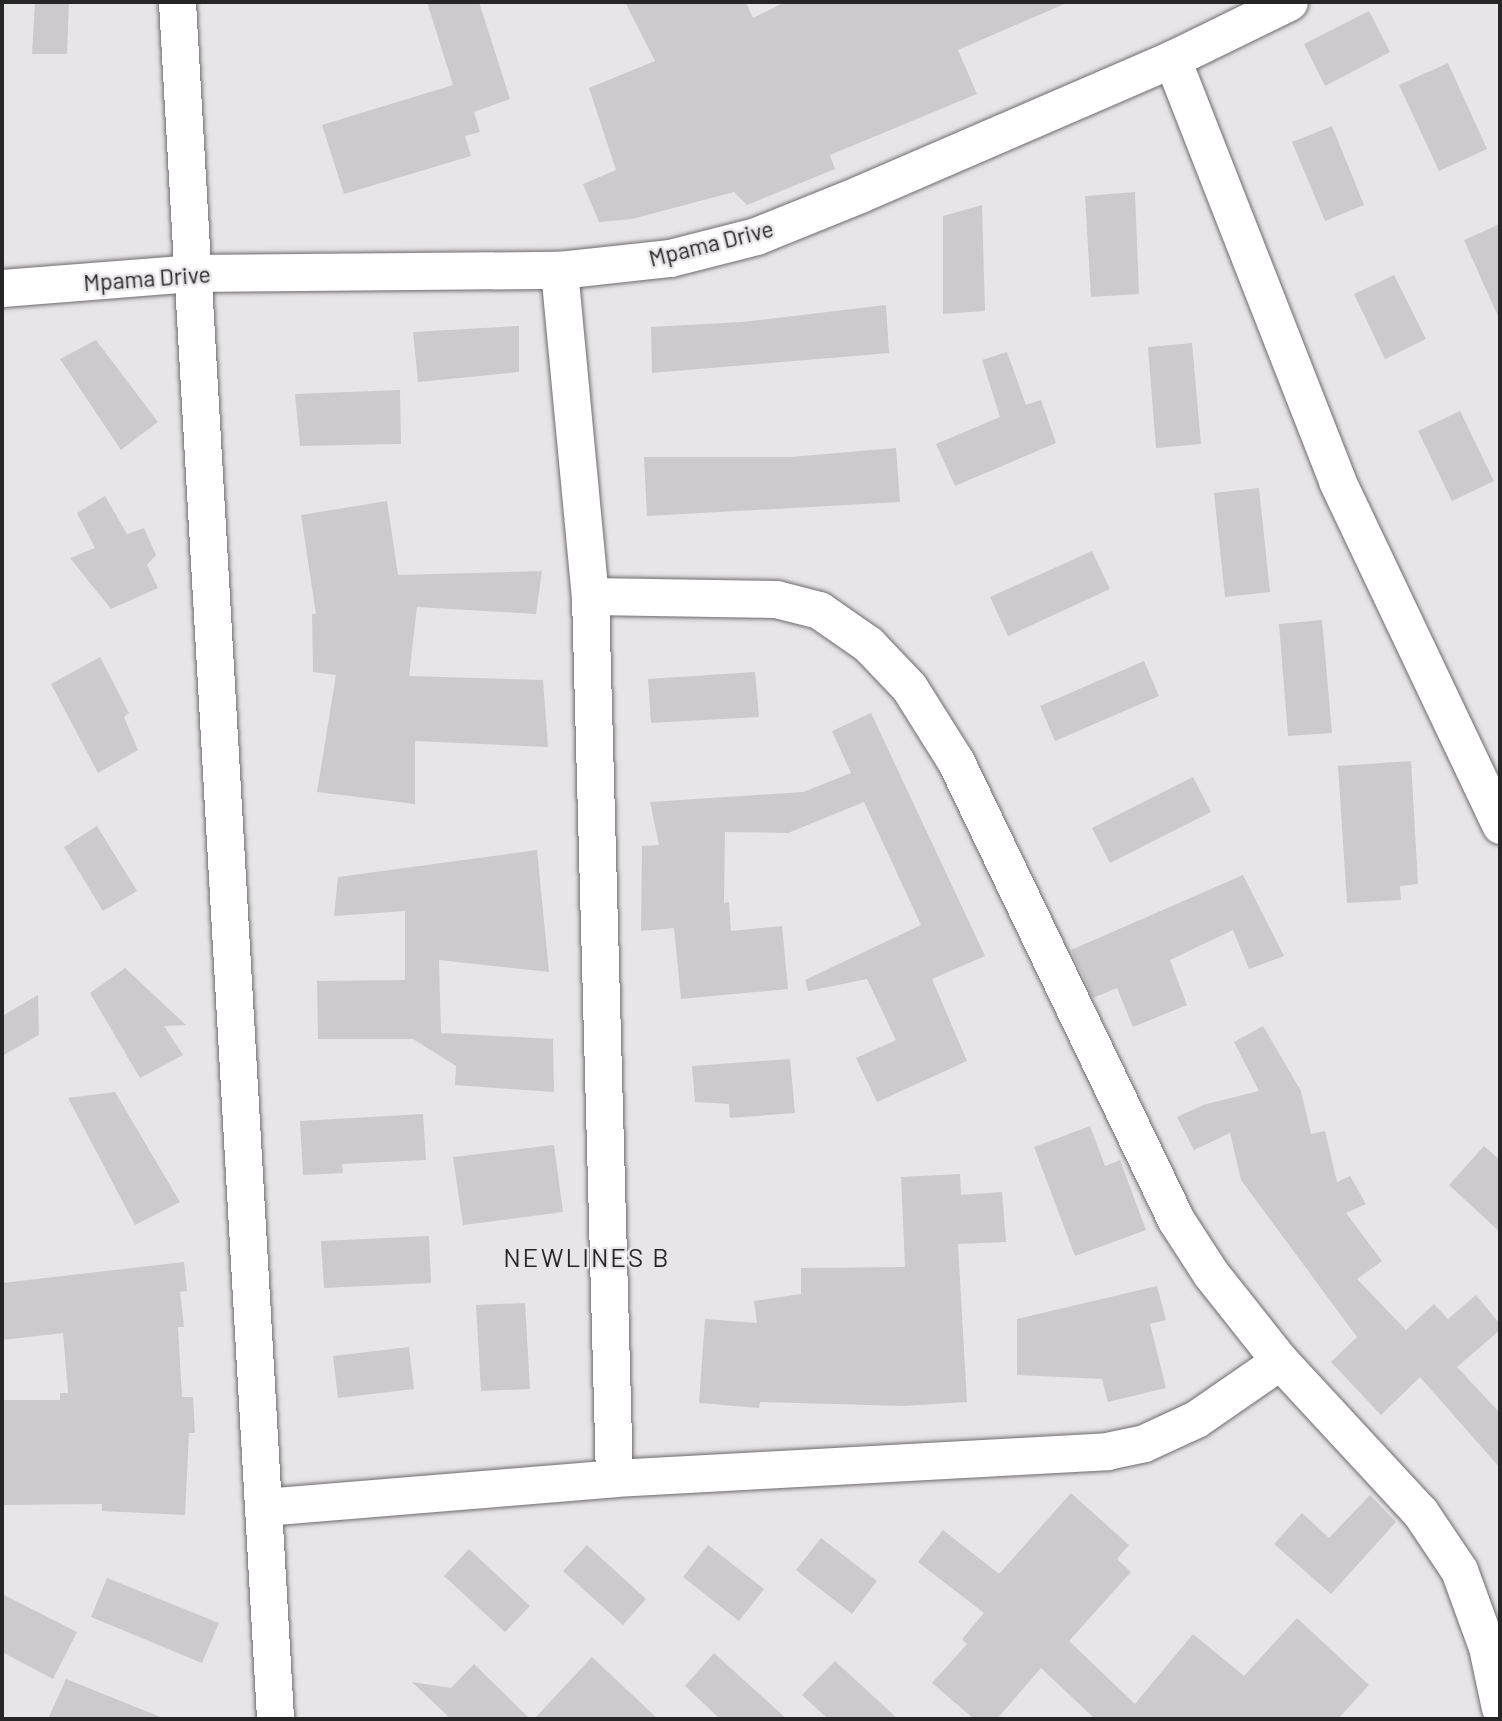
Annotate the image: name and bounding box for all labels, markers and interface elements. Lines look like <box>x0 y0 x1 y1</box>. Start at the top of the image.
street label: Mpama Drive <box>646 214 776 272</box>
street label: Mpama Drive <box>82 260 212 296</box>
district label: NEWLINES B <box>505 1241 669 1273</box>

